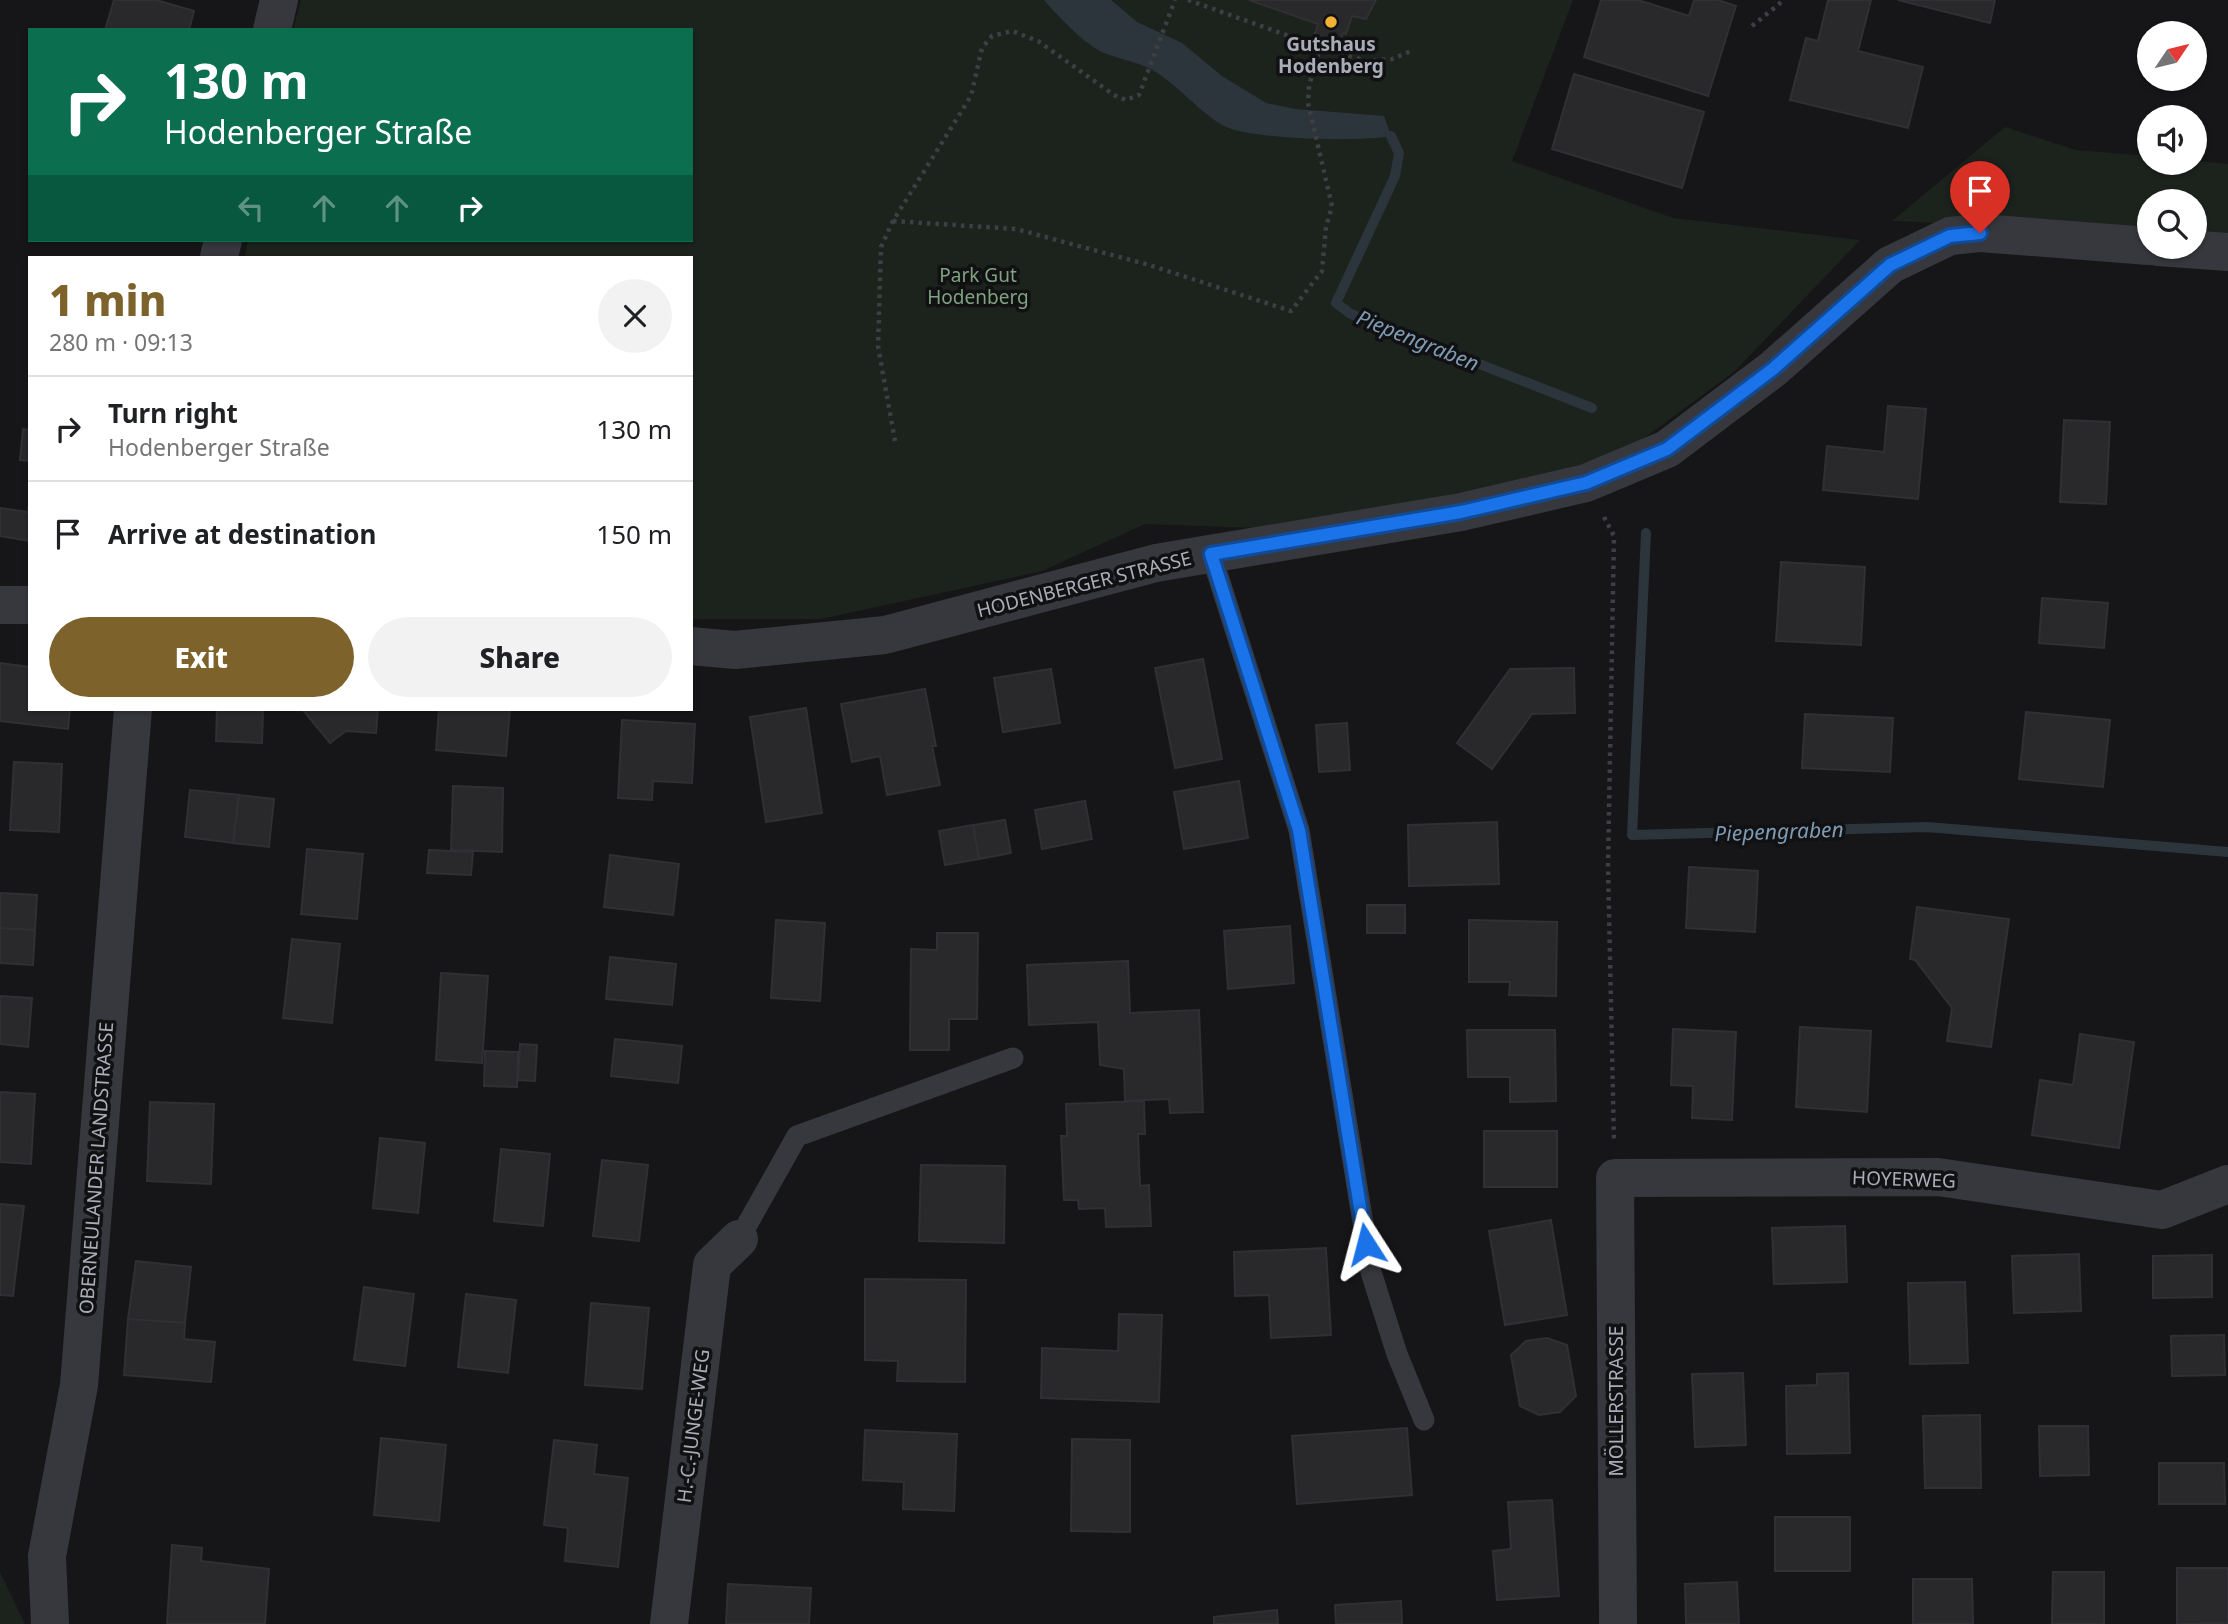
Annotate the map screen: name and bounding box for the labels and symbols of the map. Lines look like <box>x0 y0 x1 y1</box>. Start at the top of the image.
marker: Gutshaus Hodenberg <box>1323 14 1339 30</box>
north arrow <box>2137 21 2207 91</box>
place label: Gutshaus Hodenberg <box>1278 31 1384 79</box>
pin <box>1950 161 2010 233</box>
park label: Park Gut Hodenberg <box>927 262 1029 310</box>
water label: Piepengraben <box>1353 303 1483 377</box>
street label: HODENBERGER STRASSE <box>974 545 1194 623</box>
water label: Piepengraben <box>1714 815 1844 847</box>
street label: OBERNEULANDER LANDSTRASSE <box>73 1021 119 1315</box>
street label: HOYERWEG <box>1852 1164 1956 1194</box>
position arrow <box>1329 1207 1403 1281</box>
street label: MÖLLERSTRASSE <box>1603 1326 1629 1476</box>
street label: H.-C.-JUNGE-WEG <box>671 1348 715 1504</box>

